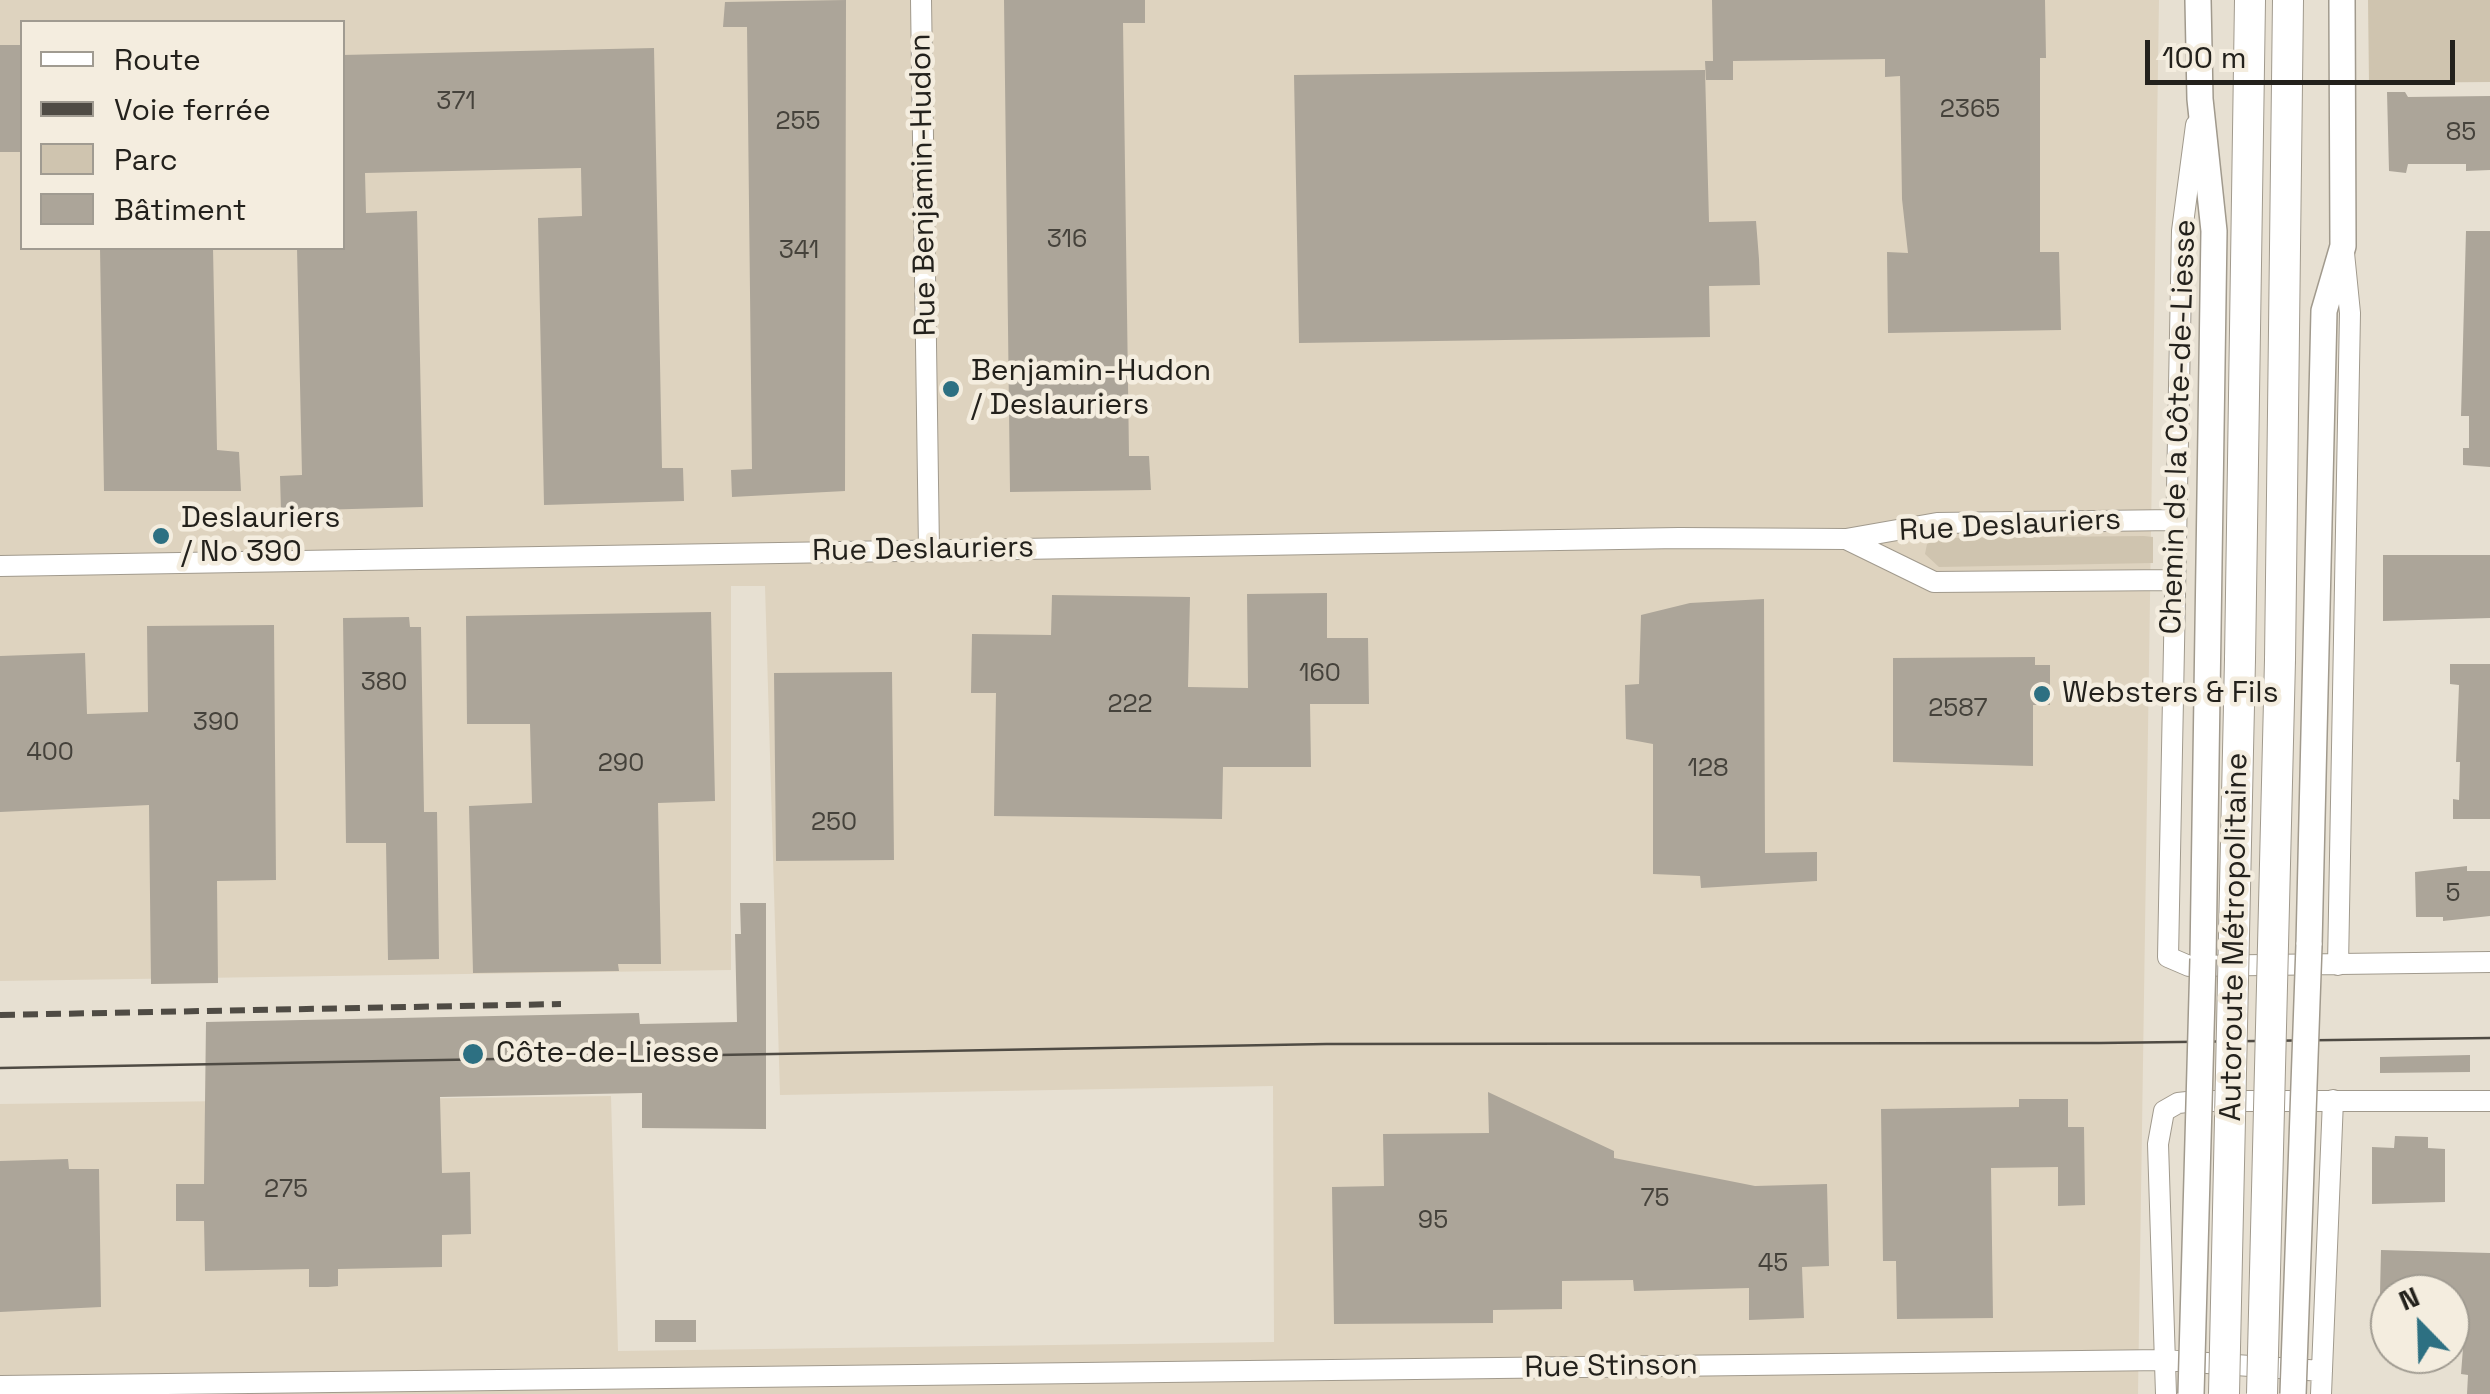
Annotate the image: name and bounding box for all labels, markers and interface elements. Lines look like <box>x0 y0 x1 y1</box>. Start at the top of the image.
legend <box>20 20 345 250</box>
scale bar <box>2150 20 2460 82</box>
street label: Rue Benjamin-Hudon <box>903 33 945 337</box>
text: 100 m <box>2162 38 2247 77</box>
text: Route <box>114 40 201 79</box>
house number: 371 <box>436 87 476 117</box>
text: Voie ferrée <box>114 90 271 129</box>
house number: 2365 <box>1940 95 2000 125</box>
house number: 255 <box>775 107 821 137</box>
house number: 85 <box>2446 118 2476 148</box>
text: Parc <box>114 140 178 179</box>
text: Bâtiment <box>114 190 247 229</box>
street label: Chemin de la Côte-de-Liesse <box>2154 219 2204 635</box>
house number: 316 <box>1047 225 1087 255</box>
house number: 341 <box>779 236 819 266</box>
place label: Benjamin-Hudon / Deslauriers <box>971 354 1211 424</box>
marker: Benjamin-Hudon / Deslauriers <box>940 378 962 400</box>
place label: Deslauriers / No 390 <box>181 501 340 572</box>
street label: Rue Deslauriers <box>1898 502 2122 550</box>
marker: Deslauriers / No 390 <box>150 525 172 547</box>
street label: Rue Deslauriers <box>812 530 1034 570</box>
house number: 160 <box>1299 659 1341 689</box>
house number: 380 <box>361 668 407 698</box>
place label: Websters & Fils <box>2062 676 2278 712</box>
marker: Websters & Fils <box>2031 683 2053 705</box>
house number: 222 <box>1107 690 1153 720</box>
house number: 2587 <box>1928 694 1988 724</box>
house number: 390 <box>193 708 239 738</box>
house number: 400 <box>26 738 74 768</box>
house number: 290 <box>598 749 644 779</box>
street label: Autoroute Métropolitaine <box>2214 752 2256 1122</box>
house number: 128 <box>1687 754 1729 784</box>
house number: 250 <box>811 808 857 838</box>
house number: 5 <box>2446 879 2460 909</box>
place label: Côte-de-Liesse <box>496 1036 719 1072</box>
marker: Côte-de-Liesse <box>460 1041 486 1067</box>
house number: 275 <box>264 1175 308 1205</box>
house number: 75 <box>1640 1184 1670 1214</box>
house number: 95 <box>1418 1206 1448 1236</box>
house number: 45 <box>1758 1249 1788 1279</box>
north arrow <box>2370 1274 2470 1374</box>
text: N <box>2393 1278 2425 1318</box>
street label: Rue Stinson <box>1524 1347 1698 1387</box>

